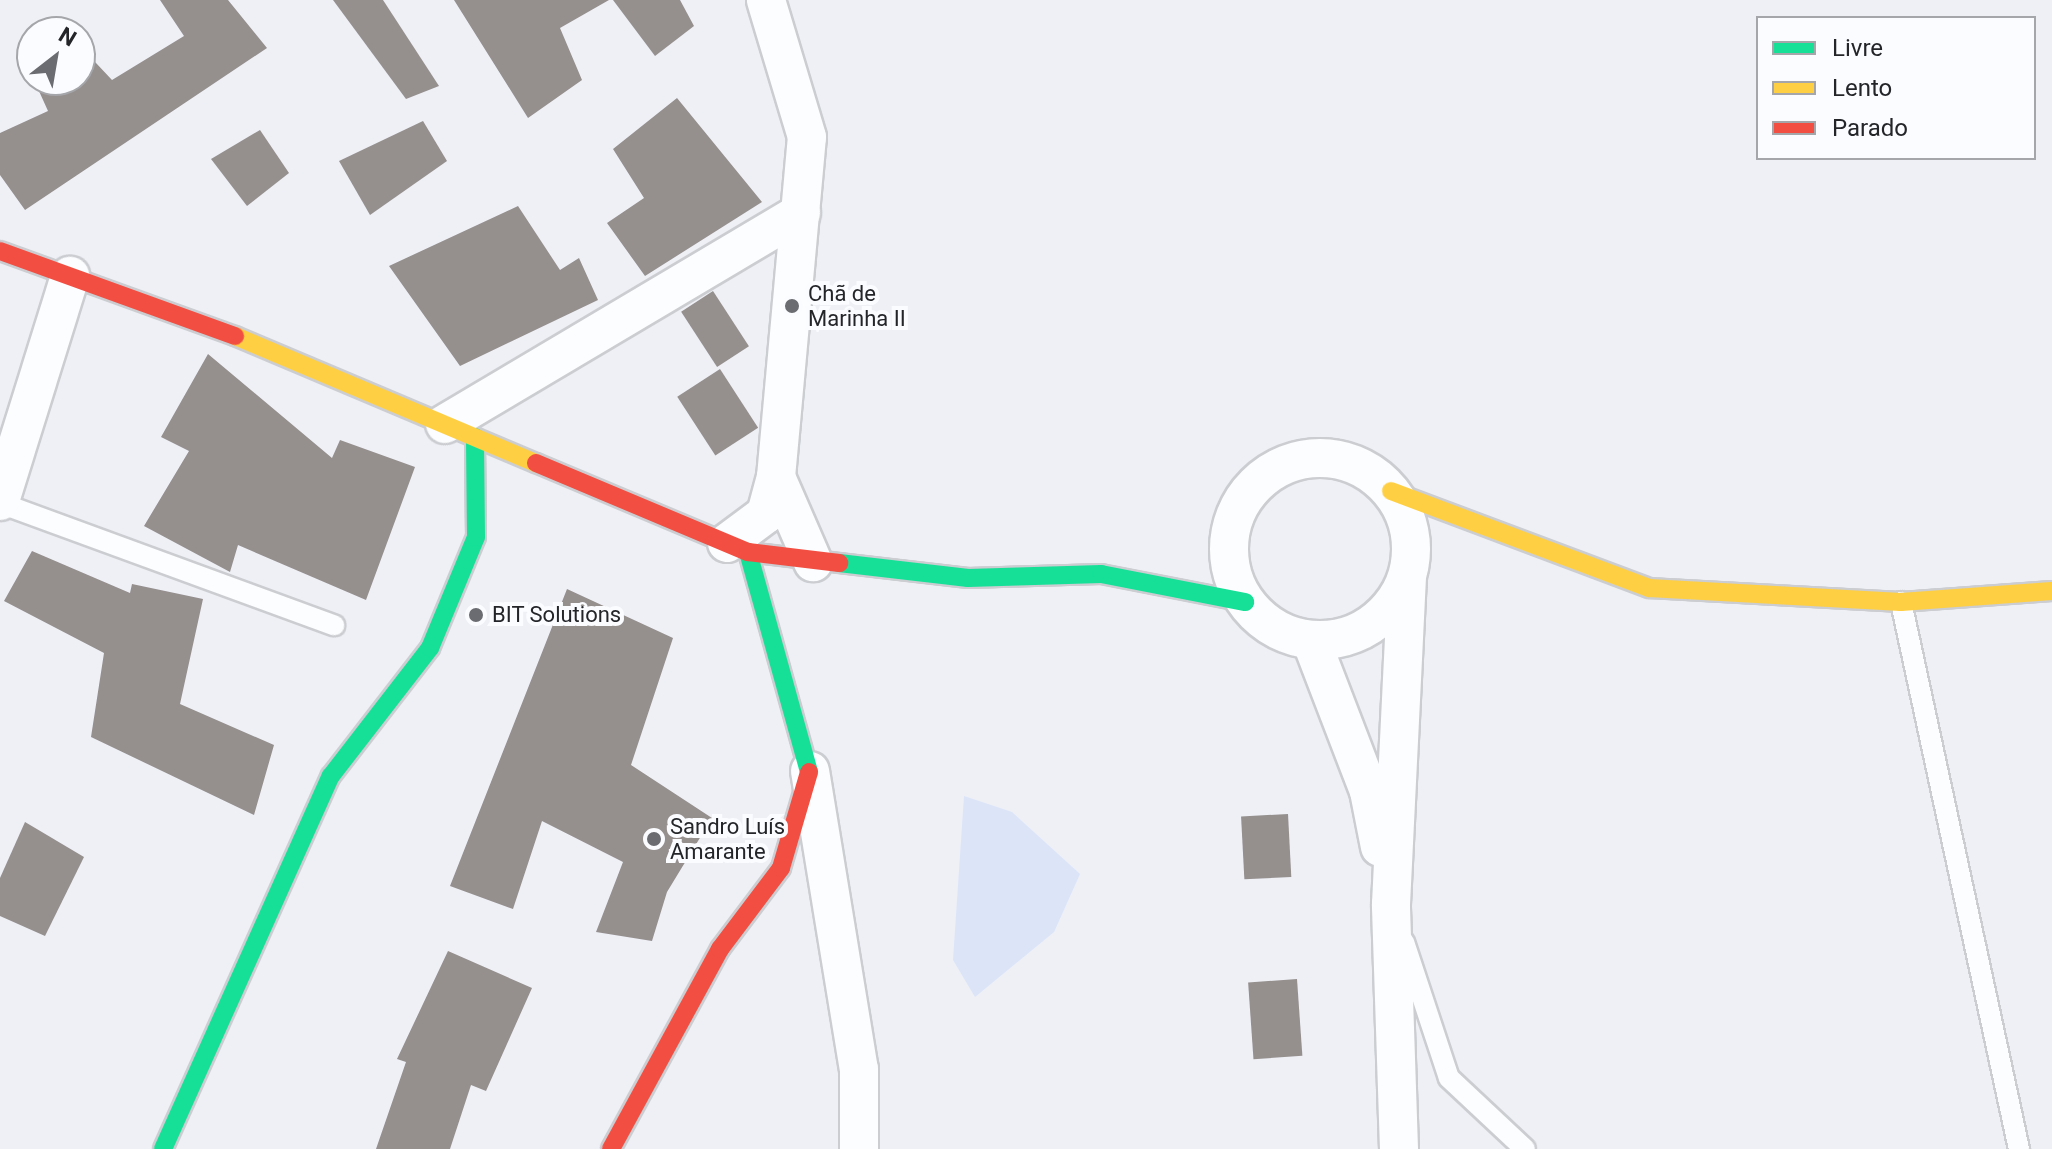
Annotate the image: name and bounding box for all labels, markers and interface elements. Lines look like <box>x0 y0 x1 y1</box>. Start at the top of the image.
north arrow <box>16 16 96 96</box>
legend <box>1756 16 2036 160</box>
text: N <box>54 22 81 51</box>
text: Livre <box>1832 34 1883 62</box>
text: Lento <box>1832 74 1892 102</box>
text: Parado <box>1832 114 1908 142</box>
place label: Chã de Marinha II <box>808 280 906 332</box>
marker: Chã de Marinha II <box>783 297 801 315</box>
place label: BIT Solutions <box>492 602 622 628</box>
marker: BIT Solutions <box>467 606 485 624</box>
place label: Sandro Luís Amarante <box>670 813 785 864</box>
marker: Sandro Luís Amarante <box>645 830 663 848</box>

